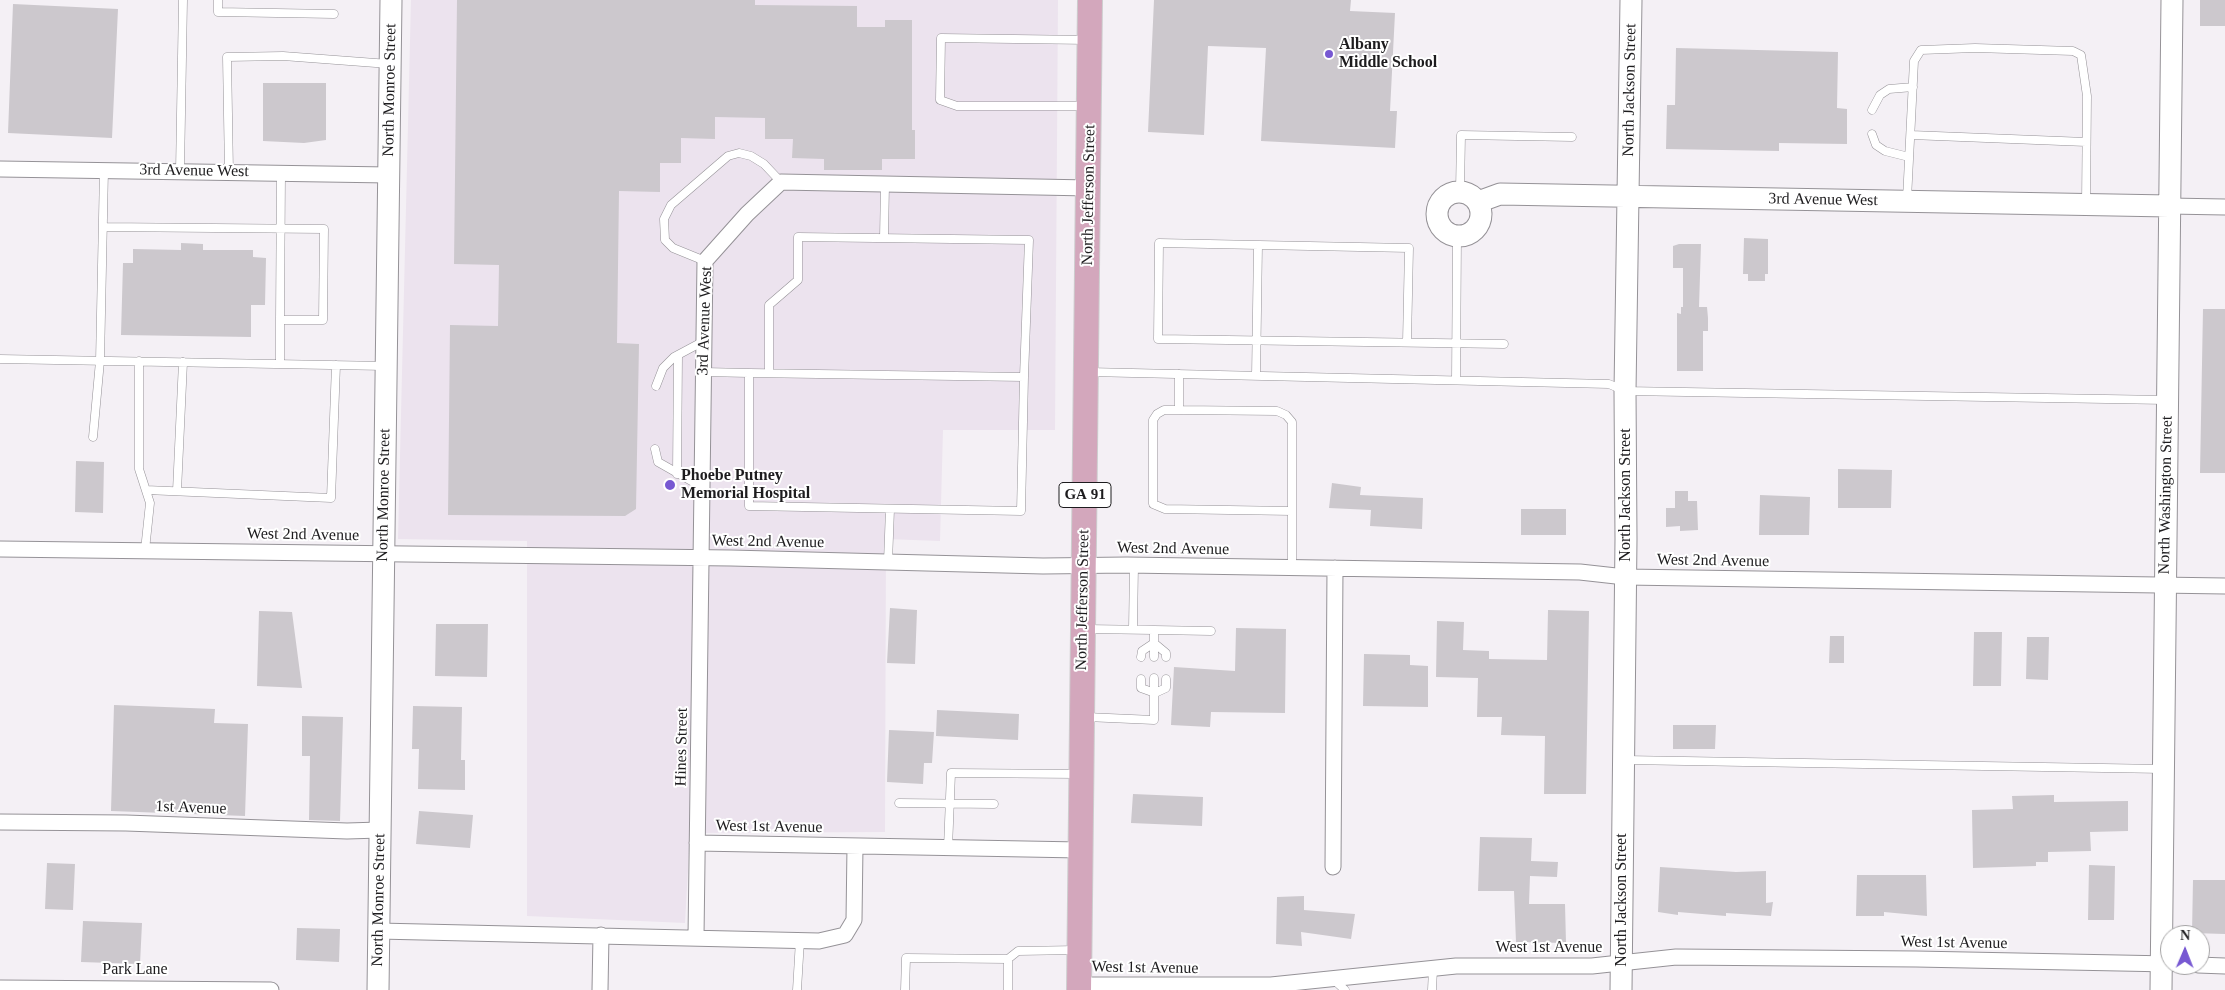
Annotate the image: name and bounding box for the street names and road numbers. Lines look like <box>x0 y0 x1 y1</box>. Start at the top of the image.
street label: North Monroe Street <box>379 23 401 157</box>
street label: North Jackson Street <box>1619 23 1641 157</box>
street label: North Jefferson Street <box>1078 124 1100 266</box>
street label: 3rd Avenue West <box>139 160 249 182</box>
street label: 3rd Avenue West <box>1768 189 1878 211</box>
street label: 3rd Avenue West <box>693 266 717 376</box>
street label: North Washington Street <box>2155 416 2177 574</box>
street label: North Monroe Street <box>373 428 395 562</box>
street label: North Jackson Street <box>1616 428 1636 562</box>
road number: GA 91 <box>1059 482 1111 508</box>
street label: West 2nd Avenue <box>247 524 359 546</box>
street label: North Jefferson Street <box>1072 529 1094 671</box>
street label: West 2nd Avenue <box>712 531 824 553</box>
street label: West 2nd Avenue <box>1117 538 1229 560</box>
street label: West 2nd Avenue <box>1657 550 1769 572</box>
street label: Hines Street <box>672 708 692 786</box>
street label: 1st Avenue <box>155 797 227 819</box>
street label: West 1st Avenue <box>715 816 823 838</box>
street label: North Monroe Street <box>368 833 390 967</box>
street label: North Jackson Street <box>1612 833 1632 967</box>
street label: West 1st Avenue <box>1900 932 2008 954</box>
street label: West 1st Avenue <box>1496 938 1602 958</box>
street label: West 1st Avenue <box>1091 957 1199 979</box>
street label: Park Lane <box>102 960 168 980</box>

